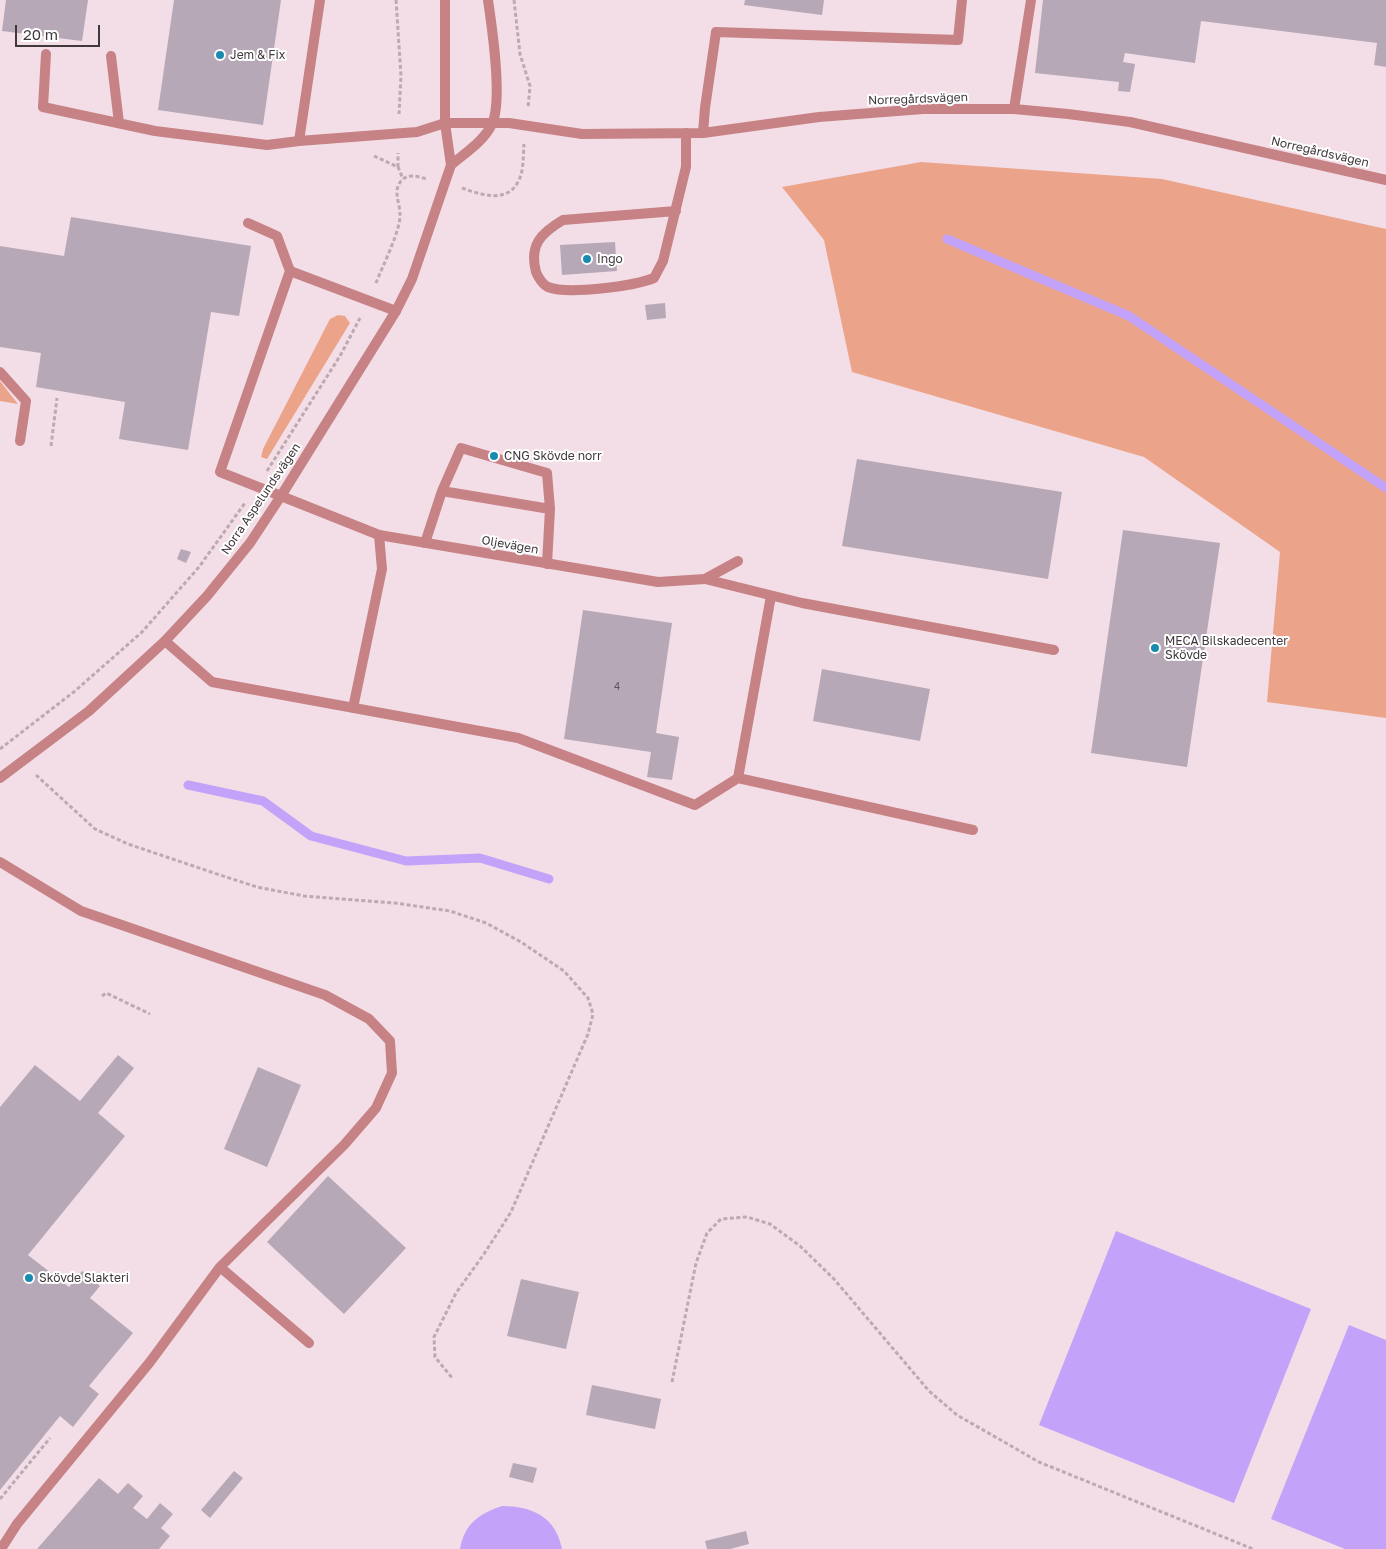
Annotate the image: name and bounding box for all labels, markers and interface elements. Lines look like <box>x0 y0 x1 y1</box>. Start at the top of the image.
scale bar <box>18 15 102 47</box>
text: 20 m <box>23 25 58 43</box>
place label: Jem & Fix <box>230 48 285 62</box>
marker: Jem & Fix <box>214 49 226 61</box>
street label: Norregårdsvägen <box>868 90 968 108</box>
street label: Norregårdsvägen <box>1270 134 1370 170</box>
place label: Ingo <box>597 252 623 266</box>
marker: Ingo <box>581 253 593 265</box>
street label: Norra Aspelundsvägen <box>218 441 304 557</box>
place label: CNG Skövde norr <box>504 449 602 463</box>
marker: CNG Skövde norr <box>488 450 500 462</box>
street label: Oljevägen <box>480 533 540 557</box>
place label: MECA Bilskadecenter Skövde <box>1165 634 1288 662</box>
marker: MECA Bilskadecenter Skövde <box>1149 642 1161 654</box>
house number: 4 <box>614 681 620 693</box>
place label: Skövde Slakteri <box>39 1271 129 1285</box>
marker: Skövde Slakteri <box>23 1272 35 1284</box>

